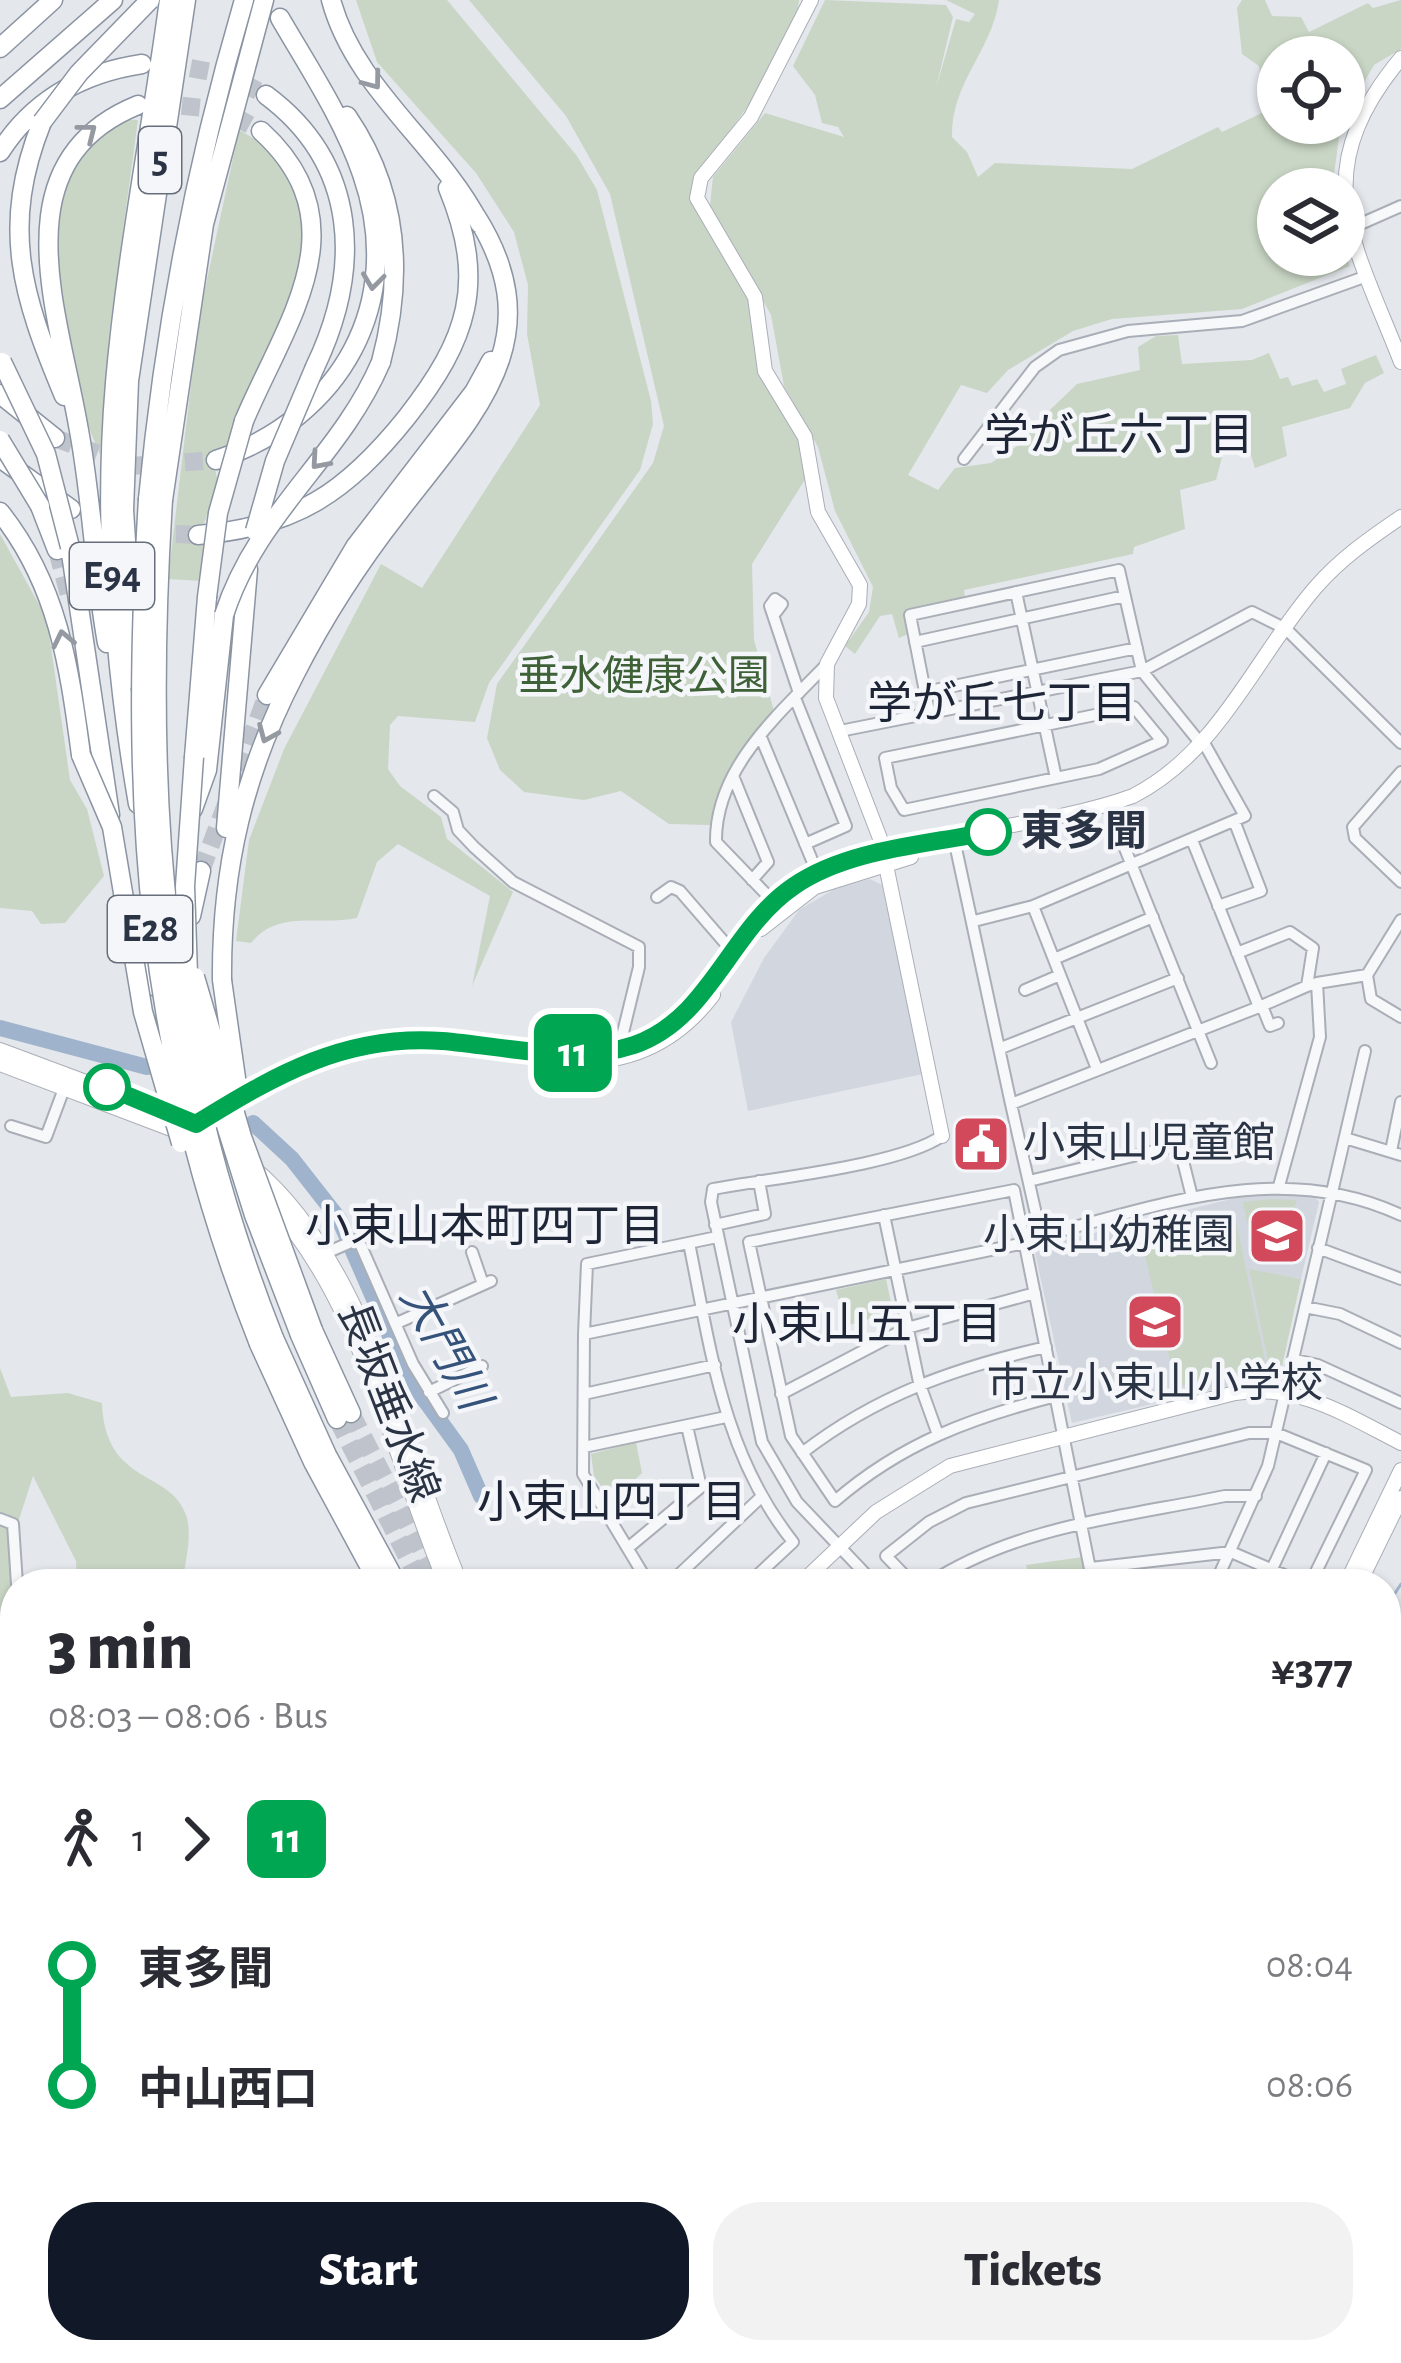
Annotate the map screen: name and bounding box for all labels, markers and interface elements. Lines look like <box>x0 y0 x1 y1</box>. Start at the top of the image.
map controls <box>1257 36 1365 276</box>
button: locate <box>1257 36 1365 144</box>
one-way arrow <box>358 68 380 89</box>
one-way arrow <box>74 125 96 146</box>
road number: 5 <box>139 127 181 193</box>
button: layers <box>1257 168 1365 276</box>
one-way arrow <box>361 271 387 291</box>
district label: 学が丘六丁目 <box>984 411 1254 459</box>
one-way arrow <box>312 447 333 468</box>
road number: E94 <box>70 543 154 609</box>
one-way arrow <box>51 630 76 650</box>
park label: 垂水健康公園 <box>518 654 770 698</box>
district label: 学が丘七丁目 <box>867 679 1137 727</box>
one-way arrow <box>257 722 281 743</box>
place label: 東多聞 <box>1021 809 1147 853</box>
marker: 東多聞 <box>966 810 1010 854</box>
road number: E28 <box>108 896 192 962</box>
line badge: 11 <box>519 1014 627 1092</box>
text: 11 <box>558 1032 588 1074</box>
unlabelled marker <box>85 1065 129 1109</box>
public building icon: 小束山児童館 <box>950 1113 1012 1175</box>
place label: 小束山児童館 <box>1023 1121 1275 1165</box>
district label: 小束山本町四丁目 <box>305 1203 665 1250</box>
school or university icon: 小束山幼稚園 <box>1246 1205 1308 1267</box>
place label: 小束山幼稚園 <box>983 1213 1235 1257</box>
water label: 大門川 <box>392 1276 500 1420</box>
school or university icon: 市立小束山小学校 <box>1124 1291 1186 1353</box>
street label: 長坂垂水線 <box>331 1296 447 1508</box>
district label: 小束山五丁目 <box>732 1301 1002 1348</box>
place label: 市立小束山小学校 <box>987 1361 1323 1405</box>
district label: 小束山四丁目 <box>477 1479 747 1526</box>
text: 3 min <box>48 1615 193 1681</box>
text: ¥377 <box>1271 1648 1353 1693</box>
text: 08:03 – 08:06 · Bus <box>48 1697 328 1736</box>
icon: walk <box>48 1806 114 1872</box>
icon: forward <box>163 1806 229 1872</box>
text: 11 <box>271 1818 302 1860</box>
text: 1 <box>132 1820 145 1859</box>
text: 08:04 <box>1266 1946 1353 1985</box>
text: 東多聞 <box>138 1948 273 1993</box>
text: 08:06 <box>1266 2066 1353 2105</box>
text: 中山西口 <box>138 2068 318 2113</box>
button: Start <box>48 2202 689 2340</box>
button: Tickets <box>713 2202 1353 2340</box>

